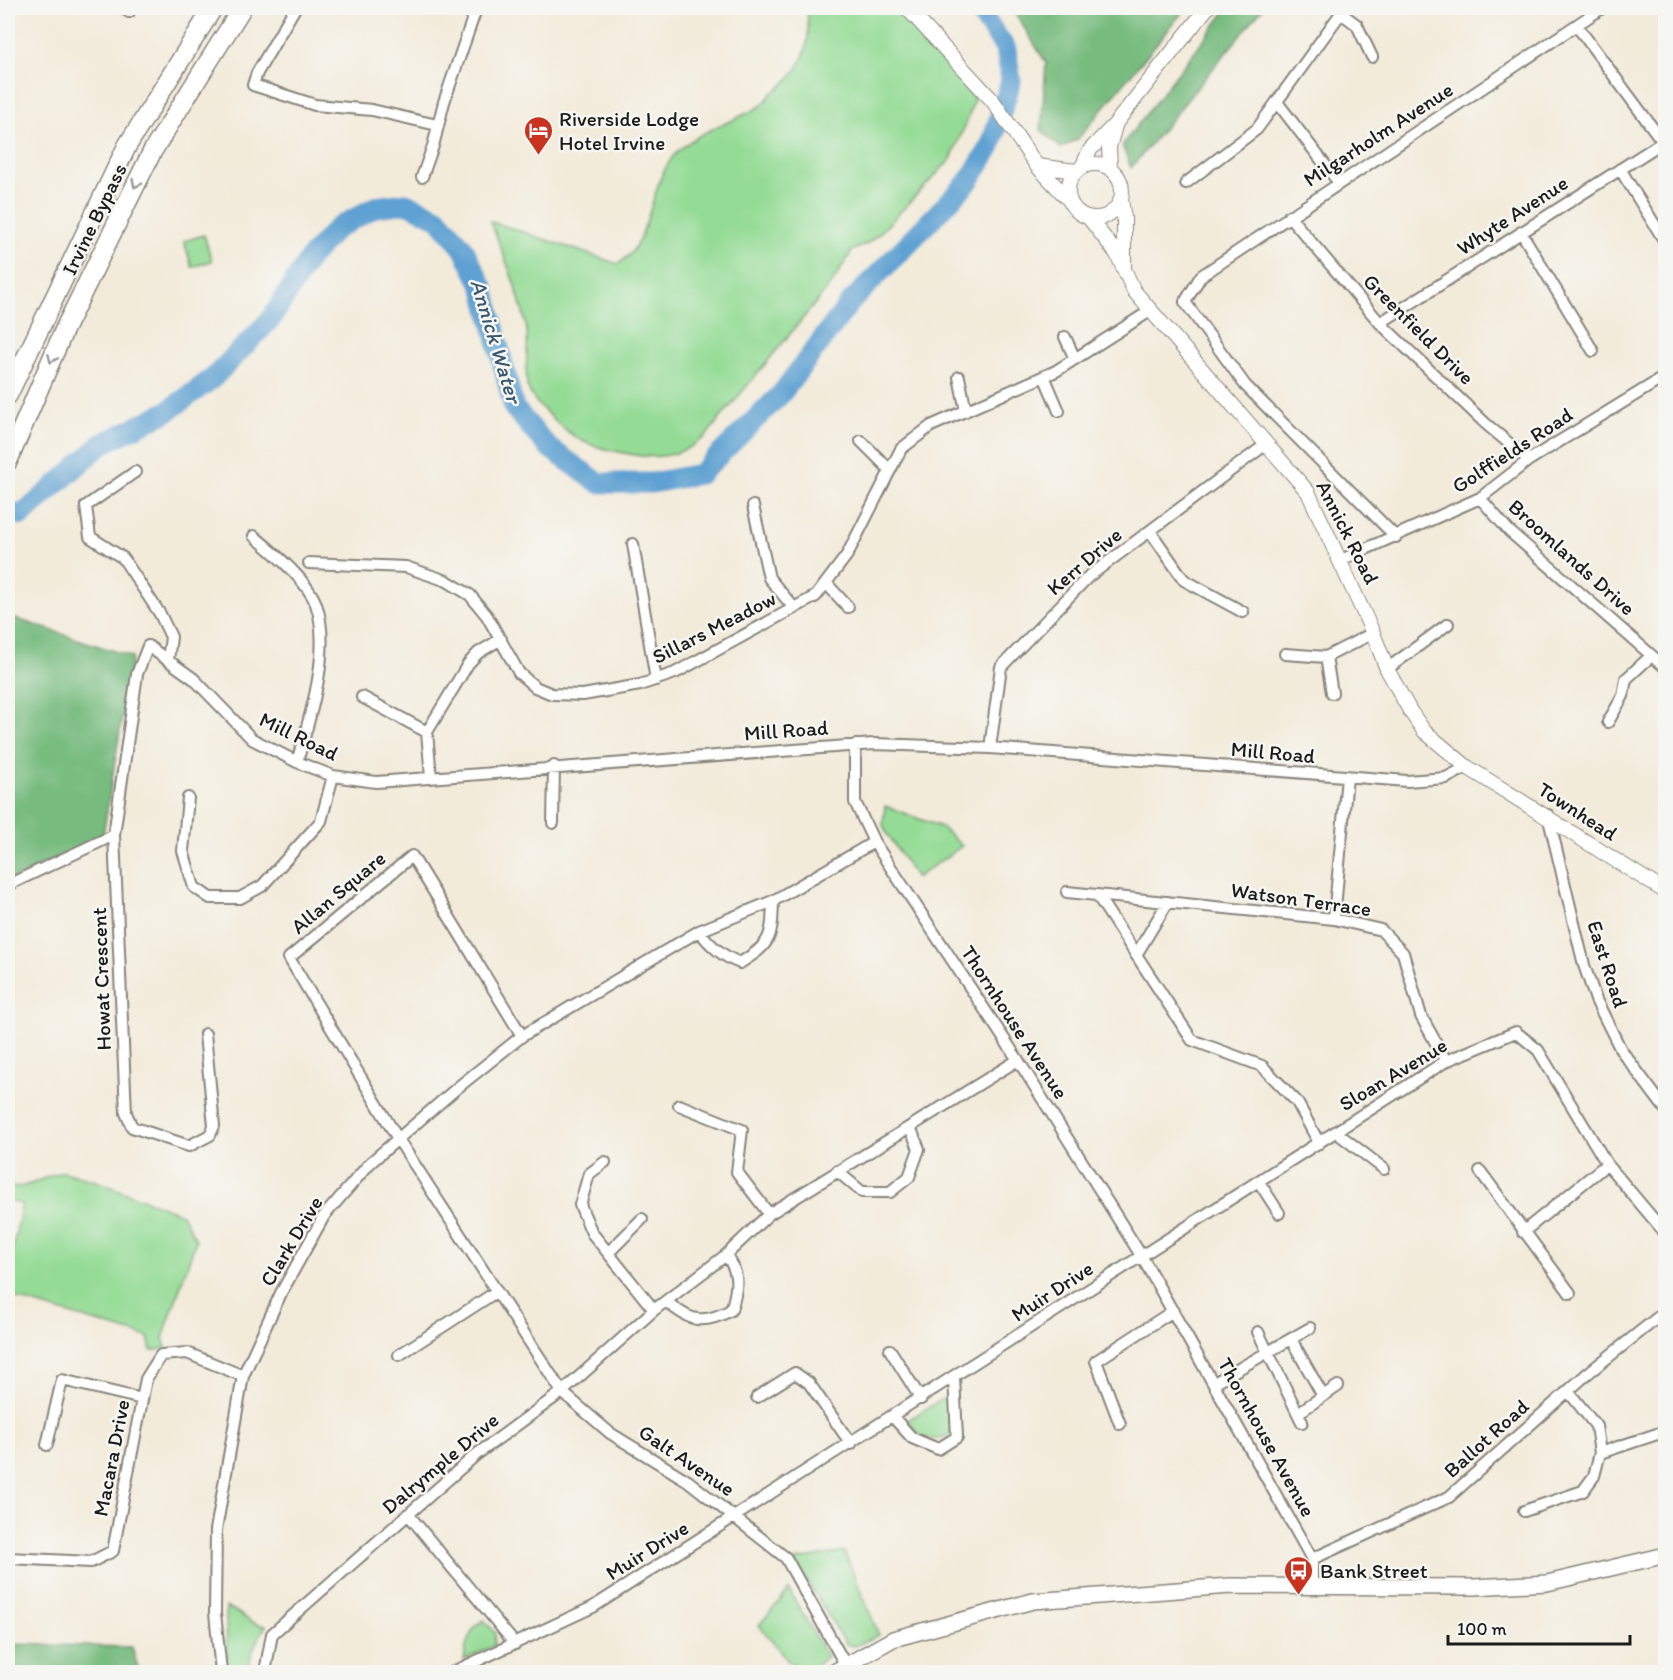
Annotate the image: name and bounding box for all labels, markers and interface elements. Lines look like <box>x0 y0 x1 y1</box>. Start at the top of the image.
street label: Milgarholm Avenue <box>1299 76 1457 192</box>
place label: Riverside Lodge Hotel Irvine <box>559 106 699 155</box>
hotel icon: Riverside Lodge Hotel Irvine <box>522 114 554 156</box>
street label: Irvine Bypass <box>56 159 132 279</box>
street label: Whyte Avenue <box>1452 170 1572 260</box>
one-way arrow <box>132 177 144 188</box>
street label: Greenfield Drive <box>1358 268 1480 390</box>
water label: Annick Water <box>464 276 528 408</box>
one-way arrow <box>47 353 59 364</box>
street label: Golffields Road <box>1447 402 1577 498</box>
street label: Annick Road <box>1311 476 1385 588</box>
street label: Broomlands Drive <box>1504 494 1640 620</box>
street label: Kerr Drive <box>1041 522 1127 600</box>
street label: Sillars Meadow <box>648 585 780 669</box>
street label: Mill Road <box>256 706 343 766</box>
street label: Mill Road <box>743 715 830 745</box>
street label: Mill Road <box>1230 736 1317 768</box>
street label: Townhead <box>1534 776 1623 846</box>
street label: Allan Square <box>286 845 390 939</box>
street label: Watson Terrace <box>1229 877 1373 921</box>
street label: Howat Crescent <box>86 907 116 1051</box>
street label: East Road <box>1582 917 1634 1011</box>
street label: Thornhouse Avenue <box>956 941 1074 1103</box>
street label: Sloan Avenue <box>1334 1032 1452 1116</box>
street label: Clark Drive <box>254 1191 328 1291</box>
street label: Muir Drive <box>1006 1255 1098 1327</box>
street label: Thornhouse Avenue <box>1213 1353 1321 1521</box>
street label: Ballot Road <box>1438 1393 1534 1483</box>
street label: Macara Drive <box>87 1397 135 1519</box>
street label: Dalrymple Drive <box>377 1407 503 1519</box>
street label: Galt Avenue <box>634 1419 740 1501</box>
street label: Muir Drive <box>601 1515 693 1585</box>
bus stop icon: Bank Street <box>1283 1554 1315 1596</box>
place label: Bank Street <box>1320 1558 1428 1583</box>
scale bar <box>1448 1608 1630 1646</box>
text: 100 m <box>1457 1618 1507 1640</box>

